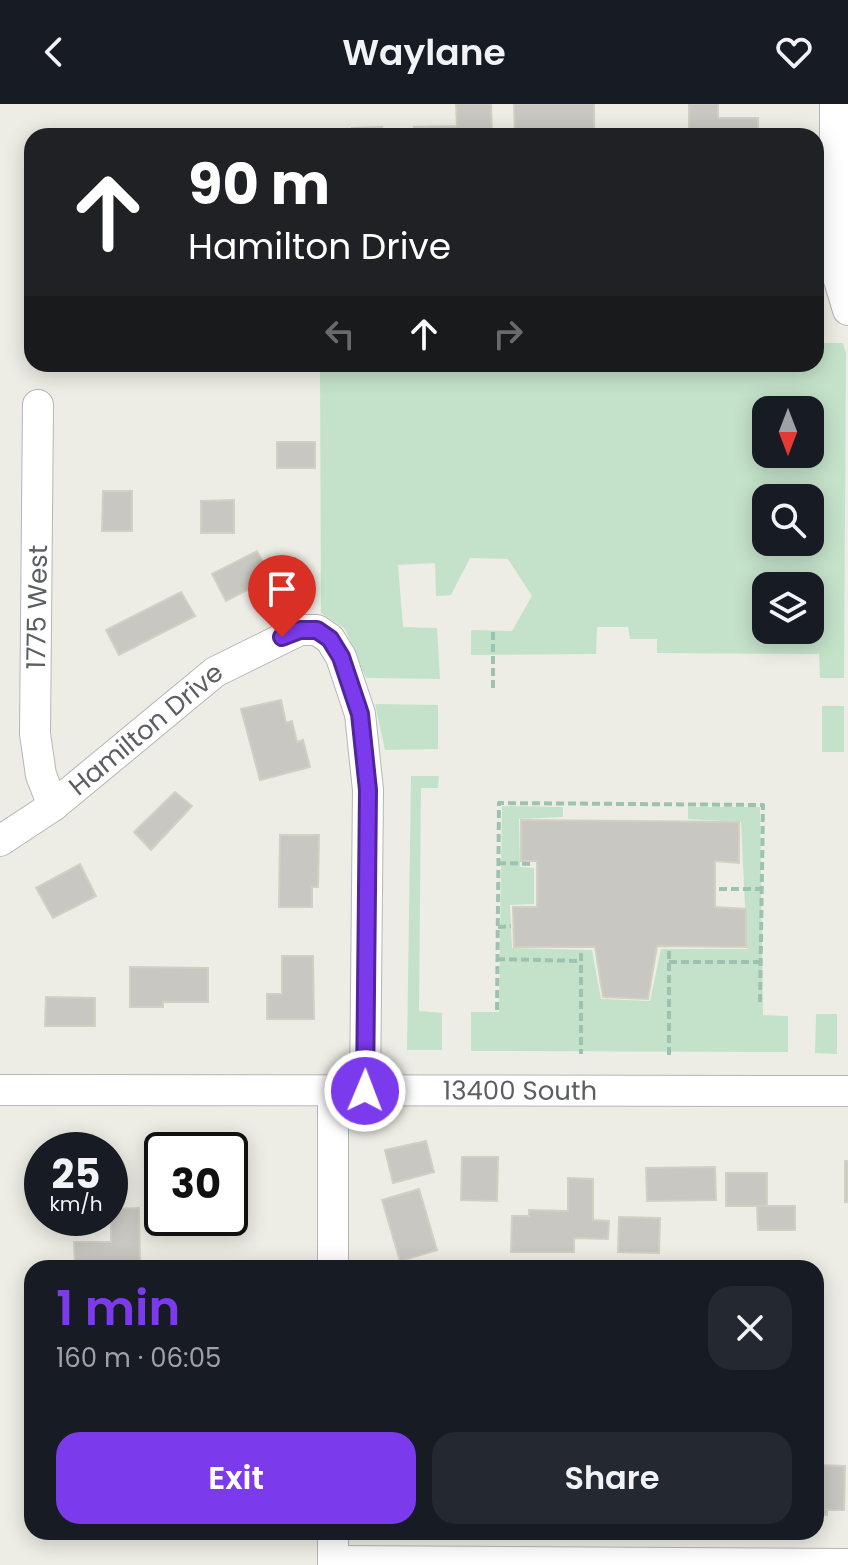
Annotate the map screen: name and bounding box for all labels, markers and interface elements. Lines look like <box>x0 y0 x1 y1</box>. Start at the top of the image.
text: Waylane <box>342 27 506 78</box>
icon: back <box>32 30 76 74</box>
icon: heart <box>772 30 816 74</box>
text: 90 m <box>188 145 330 224</box>
icon: ahead <box>56 160 160 264</box>
text: Hamilton Drive <box>188 221 451 272</box>
icon: left <box>318 312 362 356</box>
icon: ahead <box>402 312 446 356</box>
icon: right <box>486 312 530 356</box>
north arrow <box>752 396 824 468</box>
map controls <box>752 396 824 644</box>
button: search <box>752 484 824 556</box>
street label: 1775 West <box>18 544 56 670</box>
pin <box>248 555 316 637</box>
icon: arrive <box>260 567 304 611</box>
button: layers <box>752 572 824 644</box>
street label: Hamilton Drive <box>61 655 231 804</box>
position arrow <box>323 1049 407 1133</box>
street label: 13400 South <box>443 1073 597 1109</box>
speed limit sign: 30 <box>144 1132 248 1236</box>
text: 25 <box>52 1146 100 1202</box>
text: km/h <box>49 1190 103 1218</box>
text: 1 min <box>56 1275 180 1342</box>
button: close <box>708 1286 792 1370</box>
text: 160 m · 06:05 <box>56 1340 221 1376</box>
button: Exit <box>56 1432 416 1524</box>
button: Share <box>432 1432 792 1524</box>

